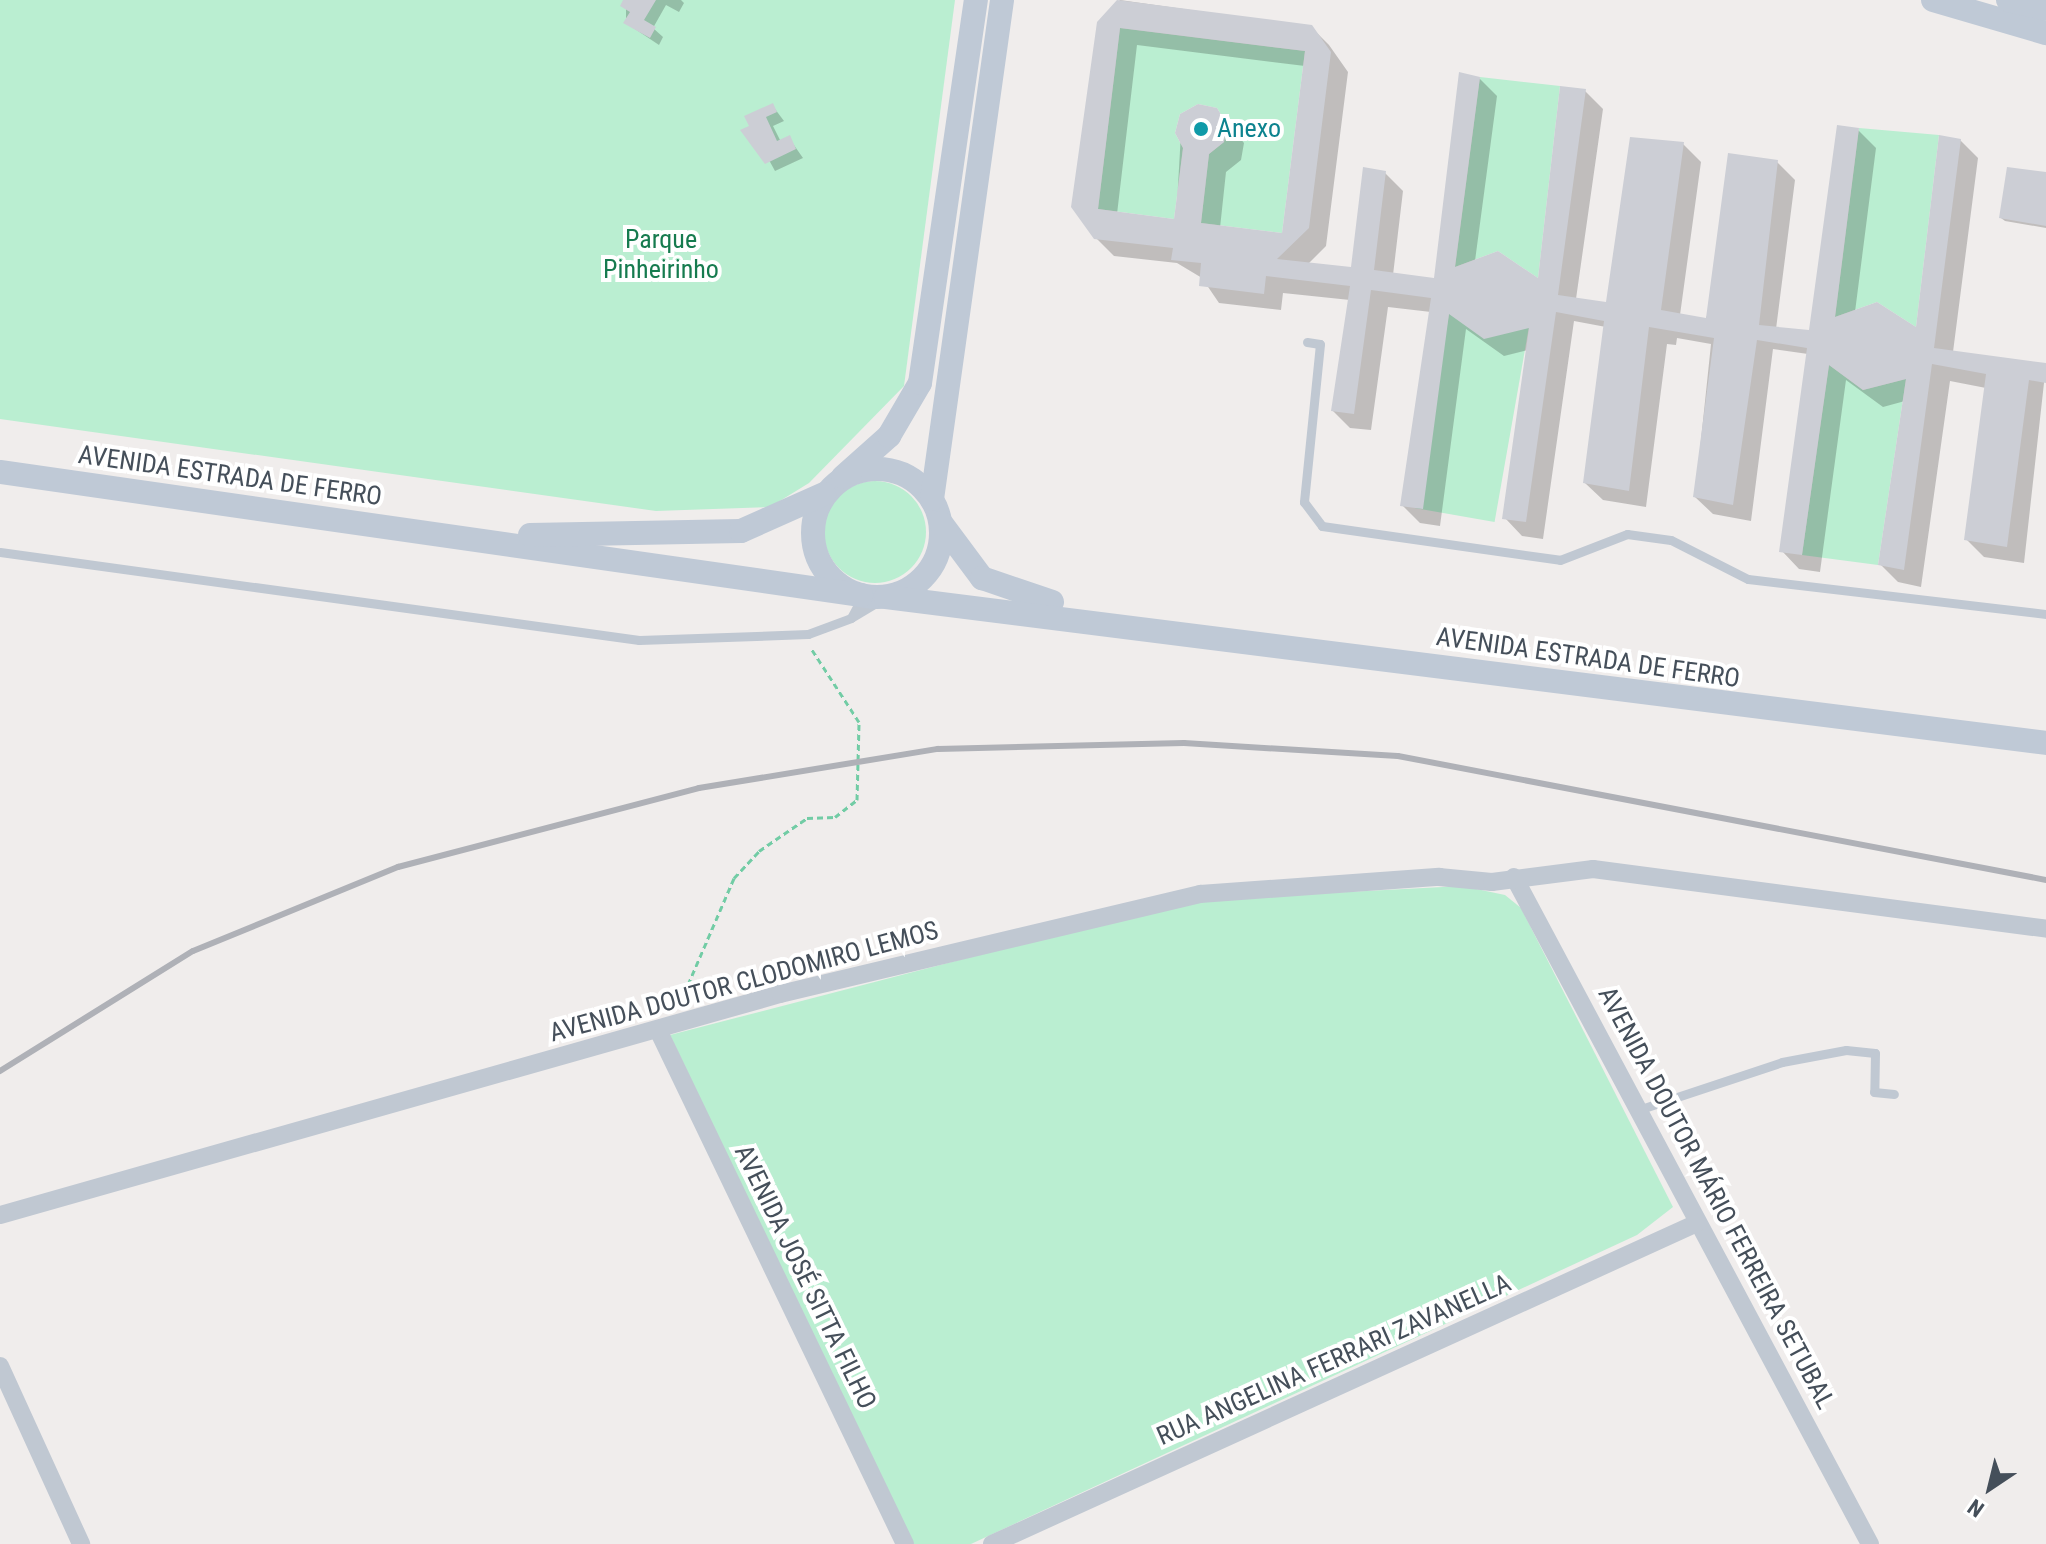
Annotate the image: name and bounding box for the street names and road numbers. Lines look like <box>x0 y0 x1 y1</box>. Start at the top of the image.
street label: AVENIDA ESTRADA DE FERRO <box>76 439 384 513</box>
street label: AVENIDA ESTRADA DE FERRO <box>1434 621 1742 695</box>
street label: AVENIDA DOUTOR CLODOMIRO LEMOS <box>546 915 942 1049</box>
street label: AVENIDA DOUTOR MÁRIO FERREIRA SETUBAL <box>1591 982 1841 1414</box>
street label: AVENIDA JOSÉ SITTA FILHO <box>727 1140 883 1414</box>
street label: RUA ANGELINA FERRARI ZAVANELLA <box>1152 1268 1516 1452</box>

